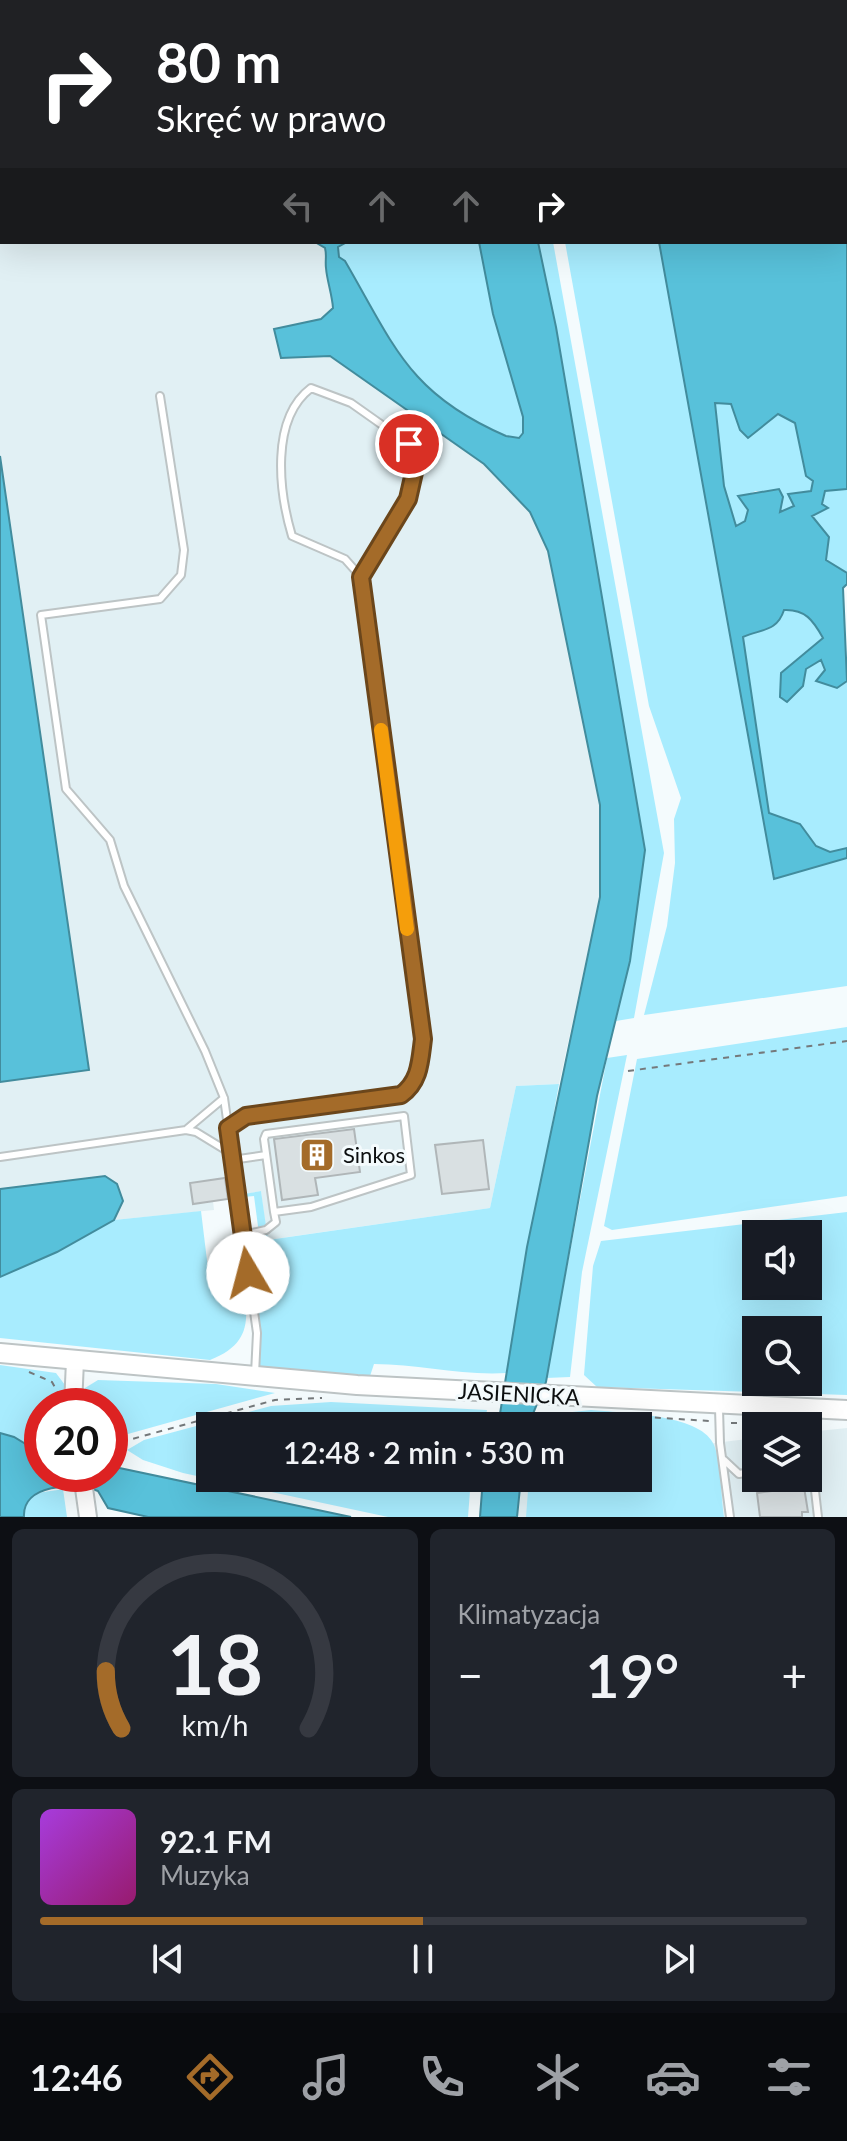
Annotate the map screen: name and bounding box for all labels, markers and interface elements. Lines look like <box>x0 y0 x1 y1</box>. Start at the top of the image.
text: 80 m <box>156 28 281 95</box>
icon: right <box>24 32 128 136</box>
text: Skręć w prawo <box>156 96 387 140</box>
icon: left <box>276 184 320 228</box>
icon: ahead <box>360 184 404 228</box>
icon: ahead <box>444 184 488 228</box>
icon: right <box>528 184 572 228</box>
pin <box>375 410 443 478</box>
icon: arrive <box>387 422 431 466</box>
building icon: Sinkos <box>298 1136 336 1174</box>
place label: Sinkos <box>343 1141 405 1168</box>
map controls <box>742 1220 822 1492</box>
button: sound <box>742 1220 822 1300</box>
position arrow <box>206 1231 290 1315</box>
button: search <box>742 1316 822 1396</box>
street label: JASIENICKA <box>457 1377 581 1410</box>
speed limit sign: 20 <box>24 1388 128 1492</box>
button: layers <box>742 1412 822 1492</box>
text: 12:48 · 2 min · 530 m <box>283 1434 565 1470</box>
text: Klimatyzacja <box>458 1598 600 1630</box>
text: 18 <box>167 1613 263 1713</box>
text: 19° <box>585 1639 680 1711</box>
text: − <box>458 1649 483 1701</box>
text: + <box>781 1649 807 1701</box>
text: km/h <box>181 1708 248 1742</box>
text: 92.1 FM <box>160 1823 272 1859</box>
text: Muzyka <box>160 1859 250 1891</box>
icon: previous <box>146 1937 190 1981</box>
icon: pause <box>401 1937 445 1981</box>
icon: next <box>657 1937 701 1981</box>
icon: directions <box>182 2049 238 2105</box>
icon: music <box>298 2049 354 2105</box>
icon: phone <box>414 2049 470 2105</box>
icon: climate <box>530 2049 586 2105</box>
icon: car <box>645 2049 701 2105</box>
icon: filters <box>761 2049 817 2105</box>
text: 12:46 <box>30 2055 123 2099</box>

